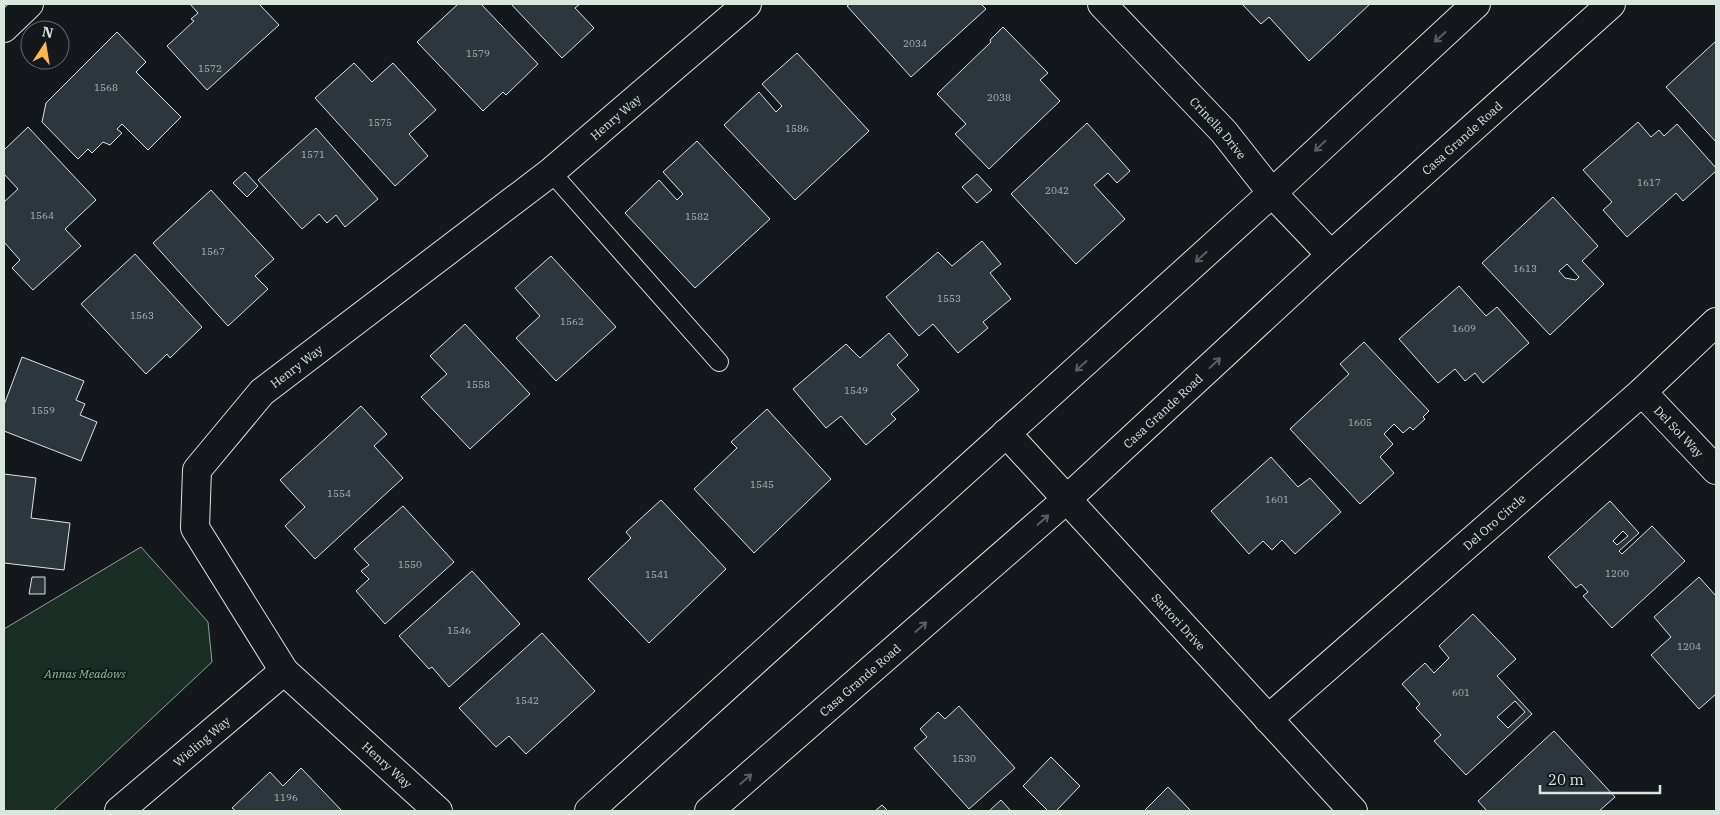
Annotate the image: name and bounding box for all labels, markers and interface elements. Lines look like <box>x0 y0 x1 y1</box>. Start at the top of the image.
north arrow <box>20 20 70 70</box>
text: N <box>40 22 55 42</box>
one-way arrow <box>1433 31 1446 43</box>
house number: 2034 <box>903 37 927 50</box>
house number: 1579 <box>466 47 490 60</box>
house number: 1572 <box>198 62 222 75</box>
house number: 1568 <box>94 81 118 94</box>
street label: Henry Way <box>587 91 644 143</box>
house number: 2038 <box>987 91 1011 104</box>
street label: Crinella Drive <box>1187 94 1250 162</box>
street label: Casa Grande Road <box>1418 98 1505 178</box>
house number: 1575 <box>368 116 392 129</box>
house number: 1586 <box>785 122 809 135</box>
one-way arrow <box>1314 140 1326 153</box>
house number: 1571 <box>301 148 325 161</box>
house number: 1617 <box>1637 176 1661 189</box>
house number: 2042 <box>1045 184 1069 197</box>
house number: 1564 <box>30 209 54 222</box>
house number: 1582 <box>685 210 709 223</box>
house number: 1567 <box>201 245 225 258</box>
one-way arrow <box>1195 251 1208 263</box>
house number: 1613 <box>1513 262 1537 275</box>
house number: 1553 <box>937 292 961 305</box>
house number: 1563 <box>130 309 154 322</box>
house number: 1562 <box>560 315 584 328</box>
house number: 1609 <box>1452 322 1476 335</box>
street label: Henry Way <box>267 341 326 391</box>
one-way arrow <box>1208 357 1221 369</box>
one-way arrow <box>1074 360 1087 372</box>
street label: Casa Grande Road <box>1120 370 1205 451</box>
house number: 1558 <box>466 378 490 391</box>
house number: 1549 <box>844 384 868 397</box>
street label: Del Sol Way <box>1651 402 1707 460</box>
house number: 1559 <box>31 404 55 417</box>
house number: 1605 <box>1348 416 1372 429</box>
house number: 1545 <box>750 478 774 491</box>
house number: 1554 <box>327 487 351 500</box>
street label: Del Oro Circle <box>1460 490 1528 553</box>
house number: 1601 <box>1265 493 1289 506</box>
one-way arrow <box>1037 514 1050 526</box>
house number: 1550 <box>398 558 422 571</box>
house number: 1200 <box>1605 567 1629 580</box>
house number: 1541 <box>645 568 669 581</box>
street label: Sartori Drive <box>1149 590 1209 653</box>
one-way arrow <box>914 621 927 632</box>
house number: 1546 <box>447 624 471 637</box>
street label: Casa Grande Road <box>816 640 903 719</box>
house number: 1204 <box>1677 640 1701 653</box>
park label: Annas Meadows <box>43 666 126 681</box>
house number: 601 <box>1452 686 1470 699</box>
house number: 1542 <box>515 694 539 707</box>
street label: Wieling Way <box>170 712 233 769</box>
street label: Henry Way <box>359 739 416 792</box>
house number: 1530 <box>952 752 976 765</box>
scale bar <box>1540 762 1660 794</box>
text: 20 m <box>1548 770 1584 789</box>
one-way arrow <box>739 773 752 785</box>
house number: 1196 <box>274 791 298 804</box>

